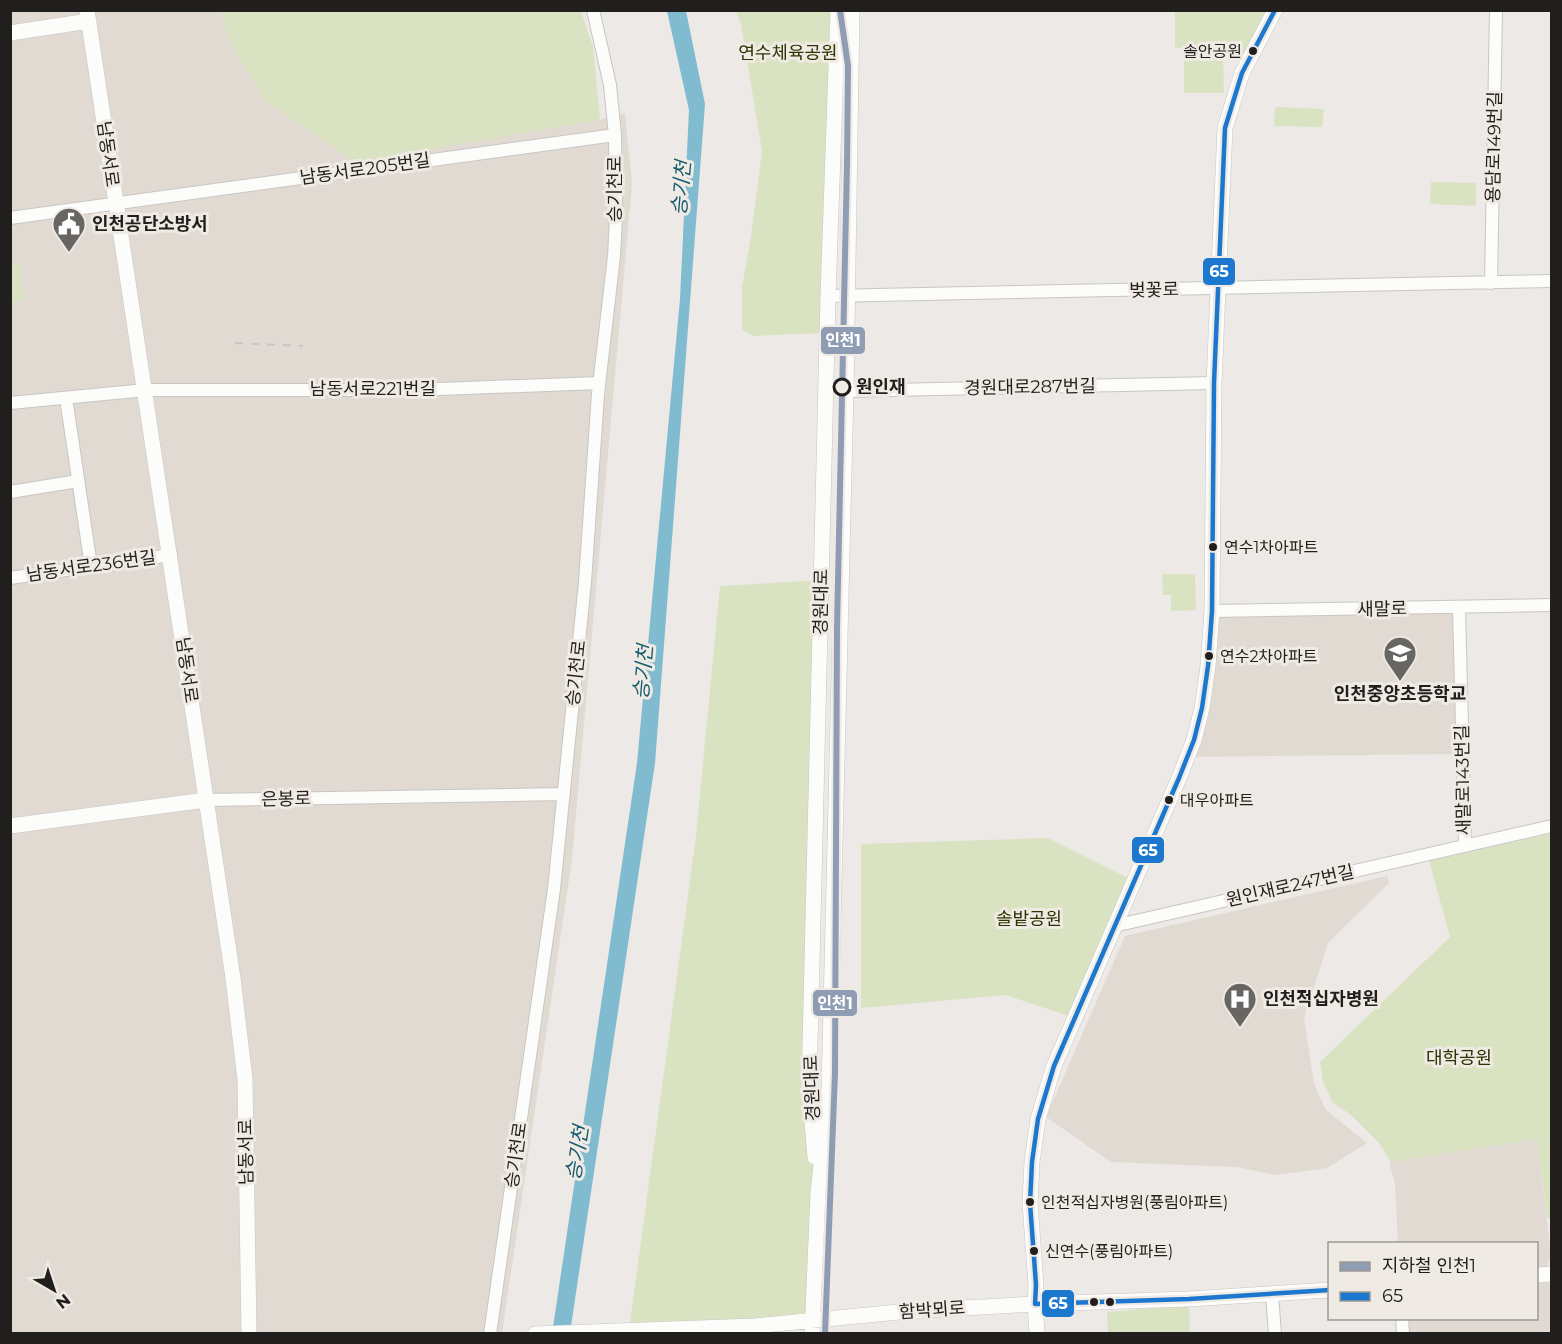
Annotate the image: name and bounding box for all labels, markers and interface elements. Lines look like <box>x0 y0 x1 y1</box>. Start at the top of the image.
park label: 연수체육공원 <box>738 42 838 64</box>
place label: 솔안공원 <box>1183 42 1242 61</box>
marker: 솔안공원 <box>1247 45 1259 57</box>
street label: 용담로149번길 <box>1482 91 1506 203</box>
street label: 남동서로 <box>92 120 124 188</box>
street label: 남동서로205번길 <box>298 149 432 189</box>
street label: 승기천로 <box>604 156 626 222</box>
water label: 승기천 <box>667 157 696 217</box>
public building icon: 인천공단소방서 <box>51 206 87 253</box>
place label: 인천공단소방서 <box>92 213 208 235</box>
line badge: 65 <box>1202 257 1236 286</box>
text: 65 <box>1209 262 1229 281</box>
street label: 벚꽃로 <box>1129 279 1179 301</box>
line badge: 인천1 <box>820 326 866 355</box>
text: 인천1 <box>825 331 861 350</box>
street label: 경원대로287번길 <box>964 375 1096 399</box>
place label: 원인재 <box>856 376 906 398</box>
street label: 남동서로221번길 <box>310 378 436 400</box>
marker: 원인재 <box>833 378 851 396</box>
place label: 연수1차아파트 <box>1224 538 1318 557</box>
marker: 연수1차아파트 <box>1207 541 1219 553</box>
street label: 남동서로236번길 <box>25 546 157 586</box>
street label: 경원대로 <box>809 569 833 635</box>
street label: 새말로 <box>1357 598 1407 620</box>
school or university icon: 인천중앙초등학교 <box>1382 635 1418 682</box>
street label: 남동서로 <box>171 636 203 704</box>
street label: 승기천로 <box>562 639 590 707</box>
water label: 승기천 <box>629 641 658 701</box>
place label: 연수2차아파트 <box>1220 647 1317 666</box>
marker: 연수2차아파트 <box>1203 650 1215 662</box>
place label: 인천중앙초등학교 <box>1334 683 1466 705</box>
street label: 새말로143번길 <box>1451 724 1475 836</box>
street label: 은봉로 <box>261 788 311 810</box>
place label: 대우아파트 <box>1180 791 1254 810</box>
marker: 대우아파트 <box>1163 794 1175 806</box>
line badge: 65 <box>1131 836 1165 864</box>
text: 65 <box>1138 841 1158 860</box>
street label: 원인재로247번길 <box>1224 861 1356 911</box>
park label: 솔밭공원 <box>996 908 1062 930</box>
hospital icon: 인천적십자병원 <box>1222 981 1258 1028</box>
place label: 인천적십자병원 <box>1263 988 1379 1010</box>
line badge: 인천1 <box>812 989 858 1017</box>
text: 인천1 <box>817 994 853 1013</box>
park label: 대학공원 <box>1426 1047 1492 1069</box>
street label: 경원대로 <box>800 1055 824 1121</box>
street label: 남동서로 <box>234 1119 258 1185</box>
street label: 승기천로 <box>500 1121 532 1189</box>
water label: 승기천 <box>561 1121 594 1182</box>
place label: 인천적십자병원(풍림아파트) <box>1041 1193 1228 1212</box>
marker: 인천적십자병원(풍림아파트) <box>1024 1196 1036 1208</box>
place label: 신연수(풍림아파트) <box>1045 1242 1173 1261</box>
legend <box>1328 1242 1538 1320</box>
marker: 신연수(풍림아파트) <box>1028 1245 1040 1257</box>
text: 지하철 인천1 <box>1382 1255 1476 1277</box>
north arrow <box>24 1260 84 1320</box>
text: 65 <box>1382 1285 1403 1307</box>
line badge: 65 <box>1041 1289 1075 1318</box>
text: N <box>52 1290 74 1313</box>
text: 65 <box>1048 1294 1068 1313</box>
unlabelled marker <box>1088 1296 1100 1308</box>
unlabelled marker <box>1104 1296 1116 1308</box>
street label: 함박뫼로 <box>898 1297 966 1323</box>

